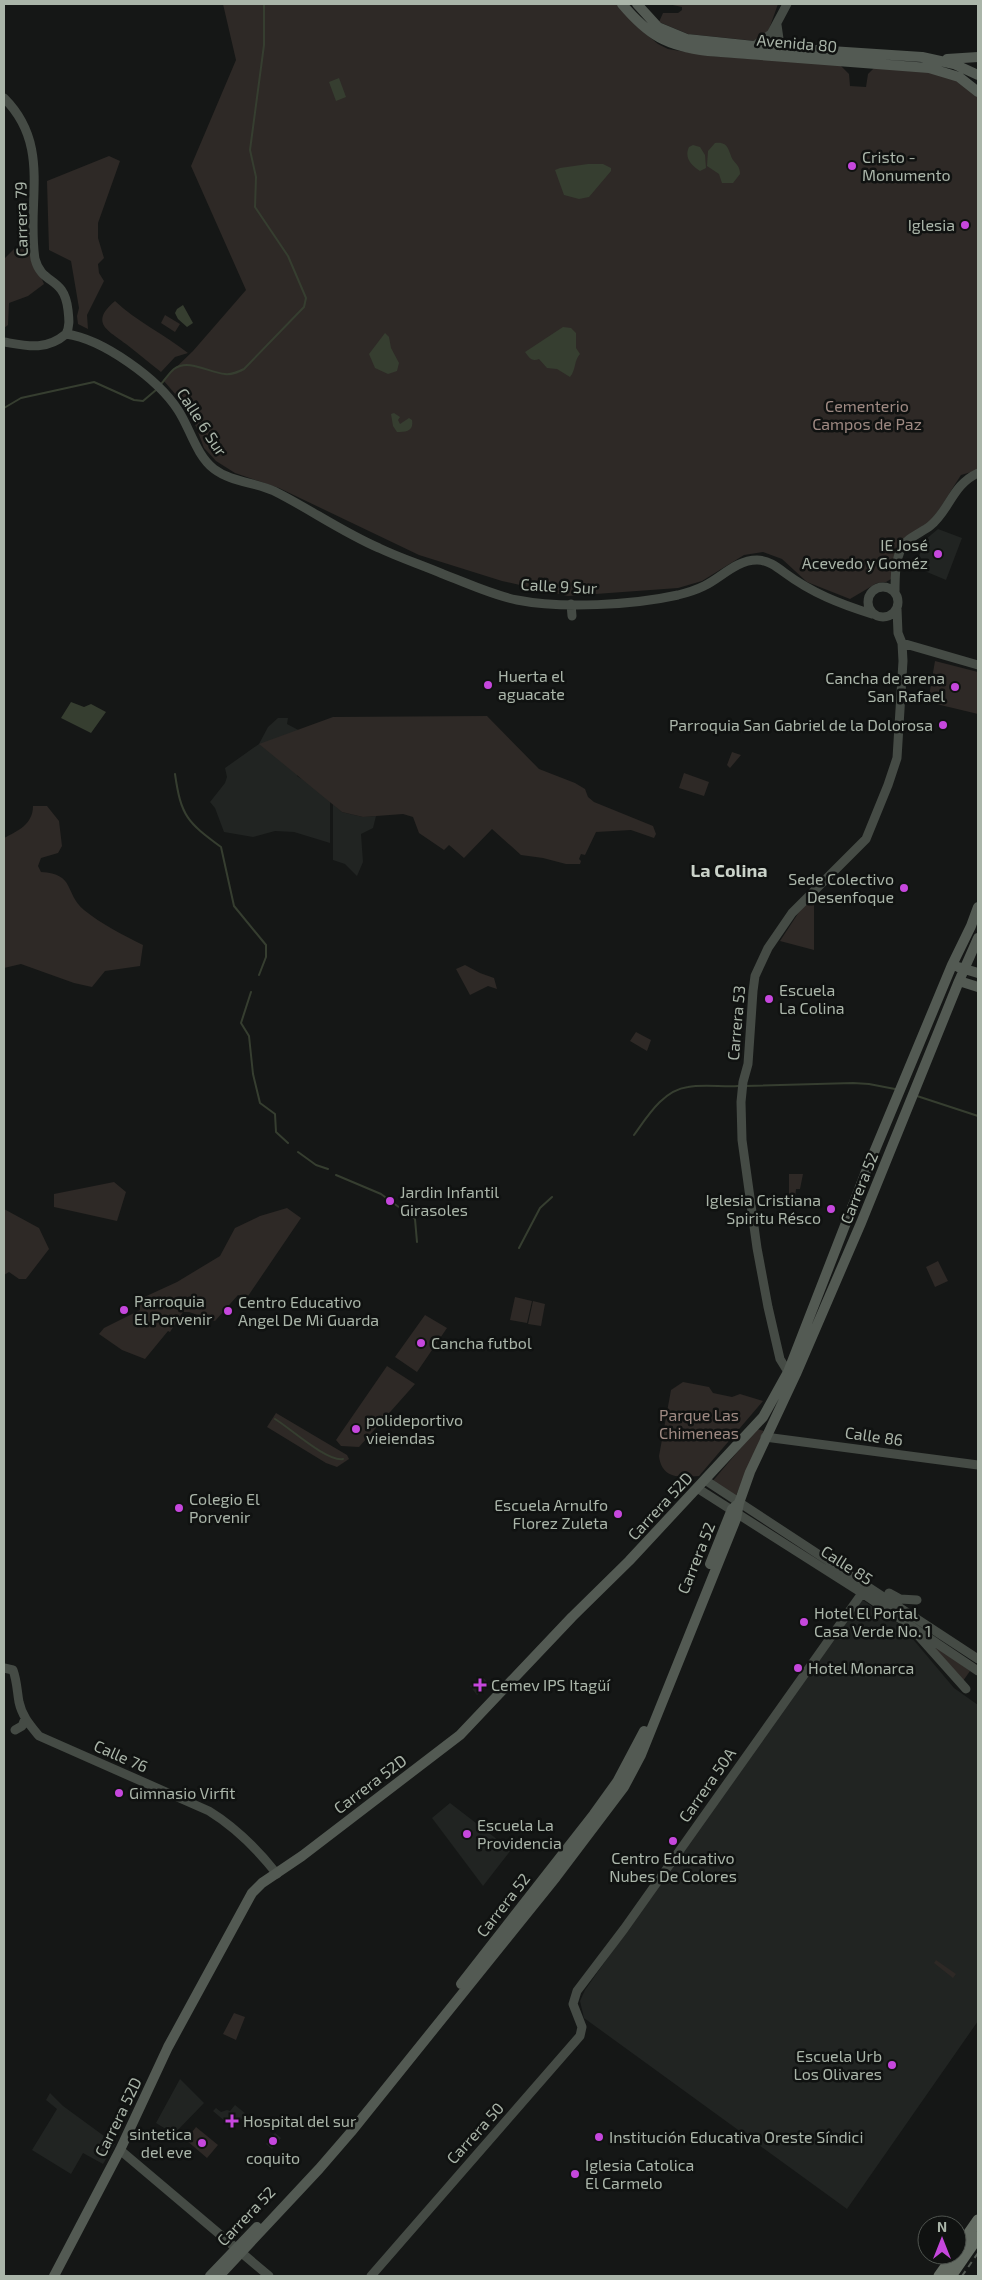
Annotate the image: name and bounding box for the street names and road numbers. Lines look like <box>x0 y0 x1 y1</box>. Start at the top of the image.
street label: Avenida 80 <box>756 30 838 55</box>
street label: Carrera 79 <box>10 181 31 257</box>
street label: Calle 6 Sur <box>174 384 232 460</box>
street label: Calle 9 Sur <box>520 574 598 597</box>
street label: Carrera 53 <box>723 985 748 1061</box>
street label: Carrera 52 <box>836 1149 881 1226</box>
street label: Calle 86 <box>844 1422 904 1449</box>
street label: Carrera 52D <box>623 1468 696 1544</box>
street label: Carrera 52 <box>673 1519 718 1596</box>
street label: Calle 85 <box>818 1541 877 1588</box>
street label: Calle 76 <box>91 1735 151 1776</box>
street label: Carrera 50A <box>674 1744 739 1825</box>
street label: Carrera 52D <box>330 1750 410 1817</box>
street label: Carrera 52 <box>472 1869 533 1940</box>
street label: Carrera 52D <box>90 2074 145 2160</box>
street label: Carrera 50 <box>442 2098 507 2167</box>
street label: Carrera 52 <box>213 2182 279 2249</box>

